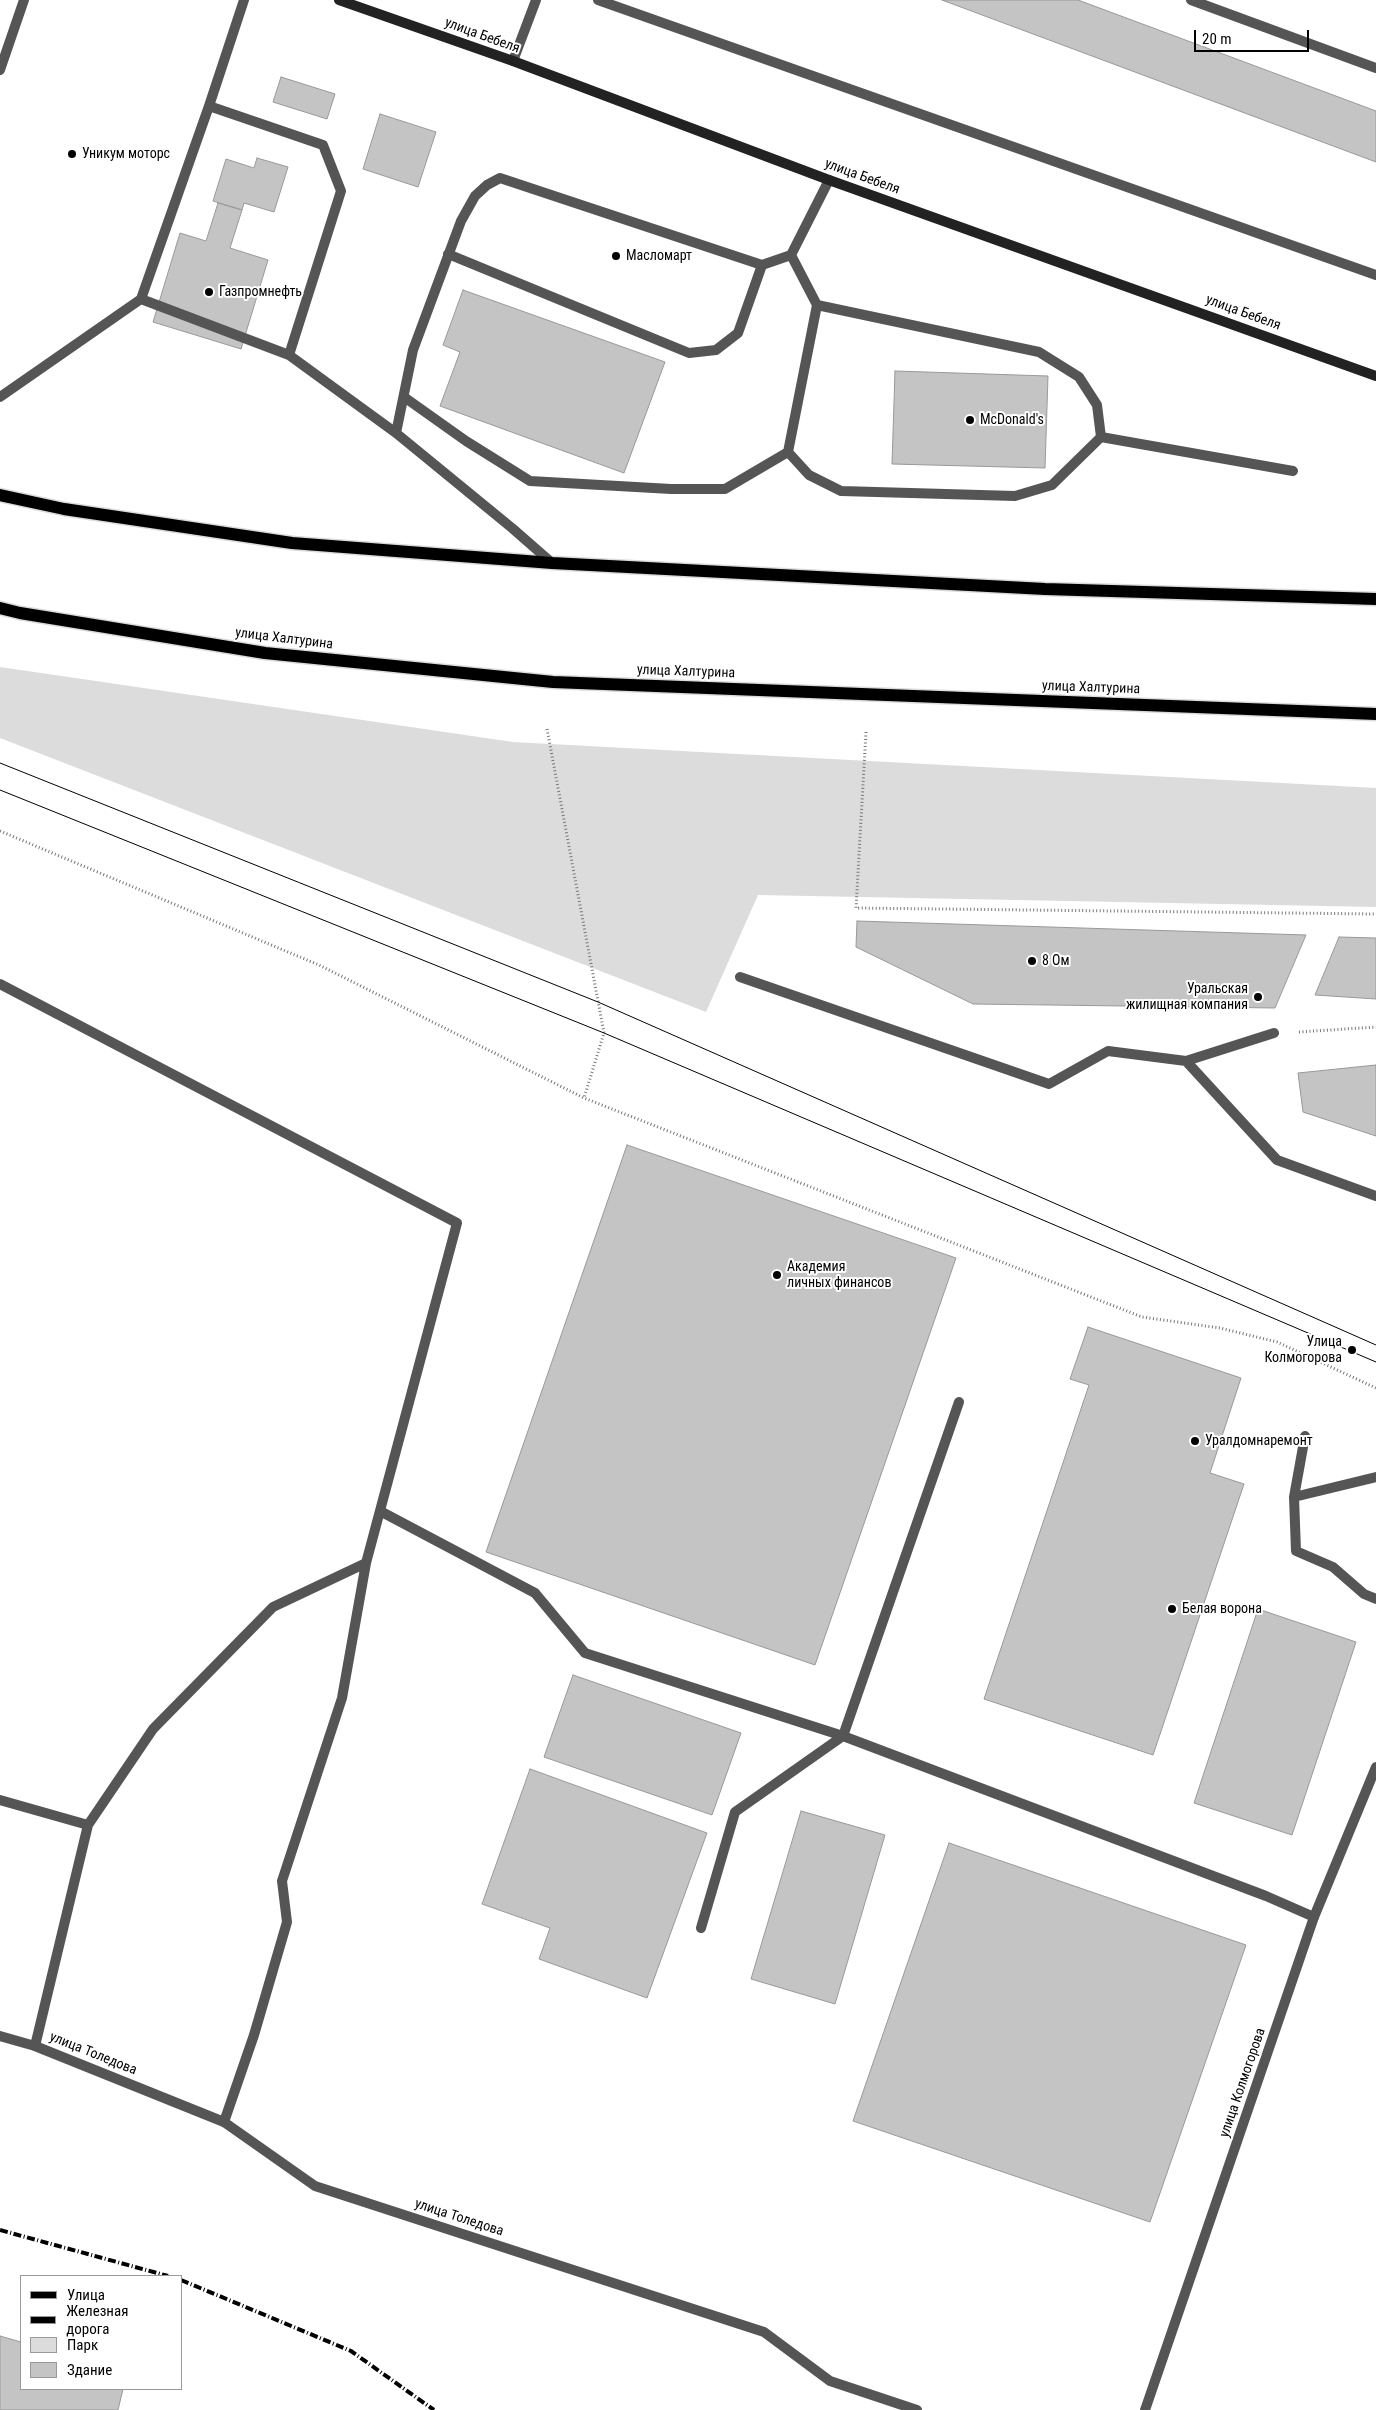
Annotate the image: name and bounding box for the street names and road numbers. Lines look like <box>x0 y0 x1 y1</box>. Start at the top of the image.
street label: улица Бебеля <box>442 15 522 57</box>
street label: улица Бебеля <box>822 156 902 198</box>
street label: улица Бебеля <box>1203 292 1283 334</box>
street label: улица Халтурина <box>234 625 334 653</box>
street label: улица Халтурина <box>637 662 735 682</box>
street label: улица Халтурина <box>1042 678 1140 698</box>
street label: улица Колмогорова <box>1216 2026 1270 2140</box>
street label: улица Толедова <box>47 2029 139 2079</box>
street label: улица Толедова <box>412 2196 506 2240</box>

